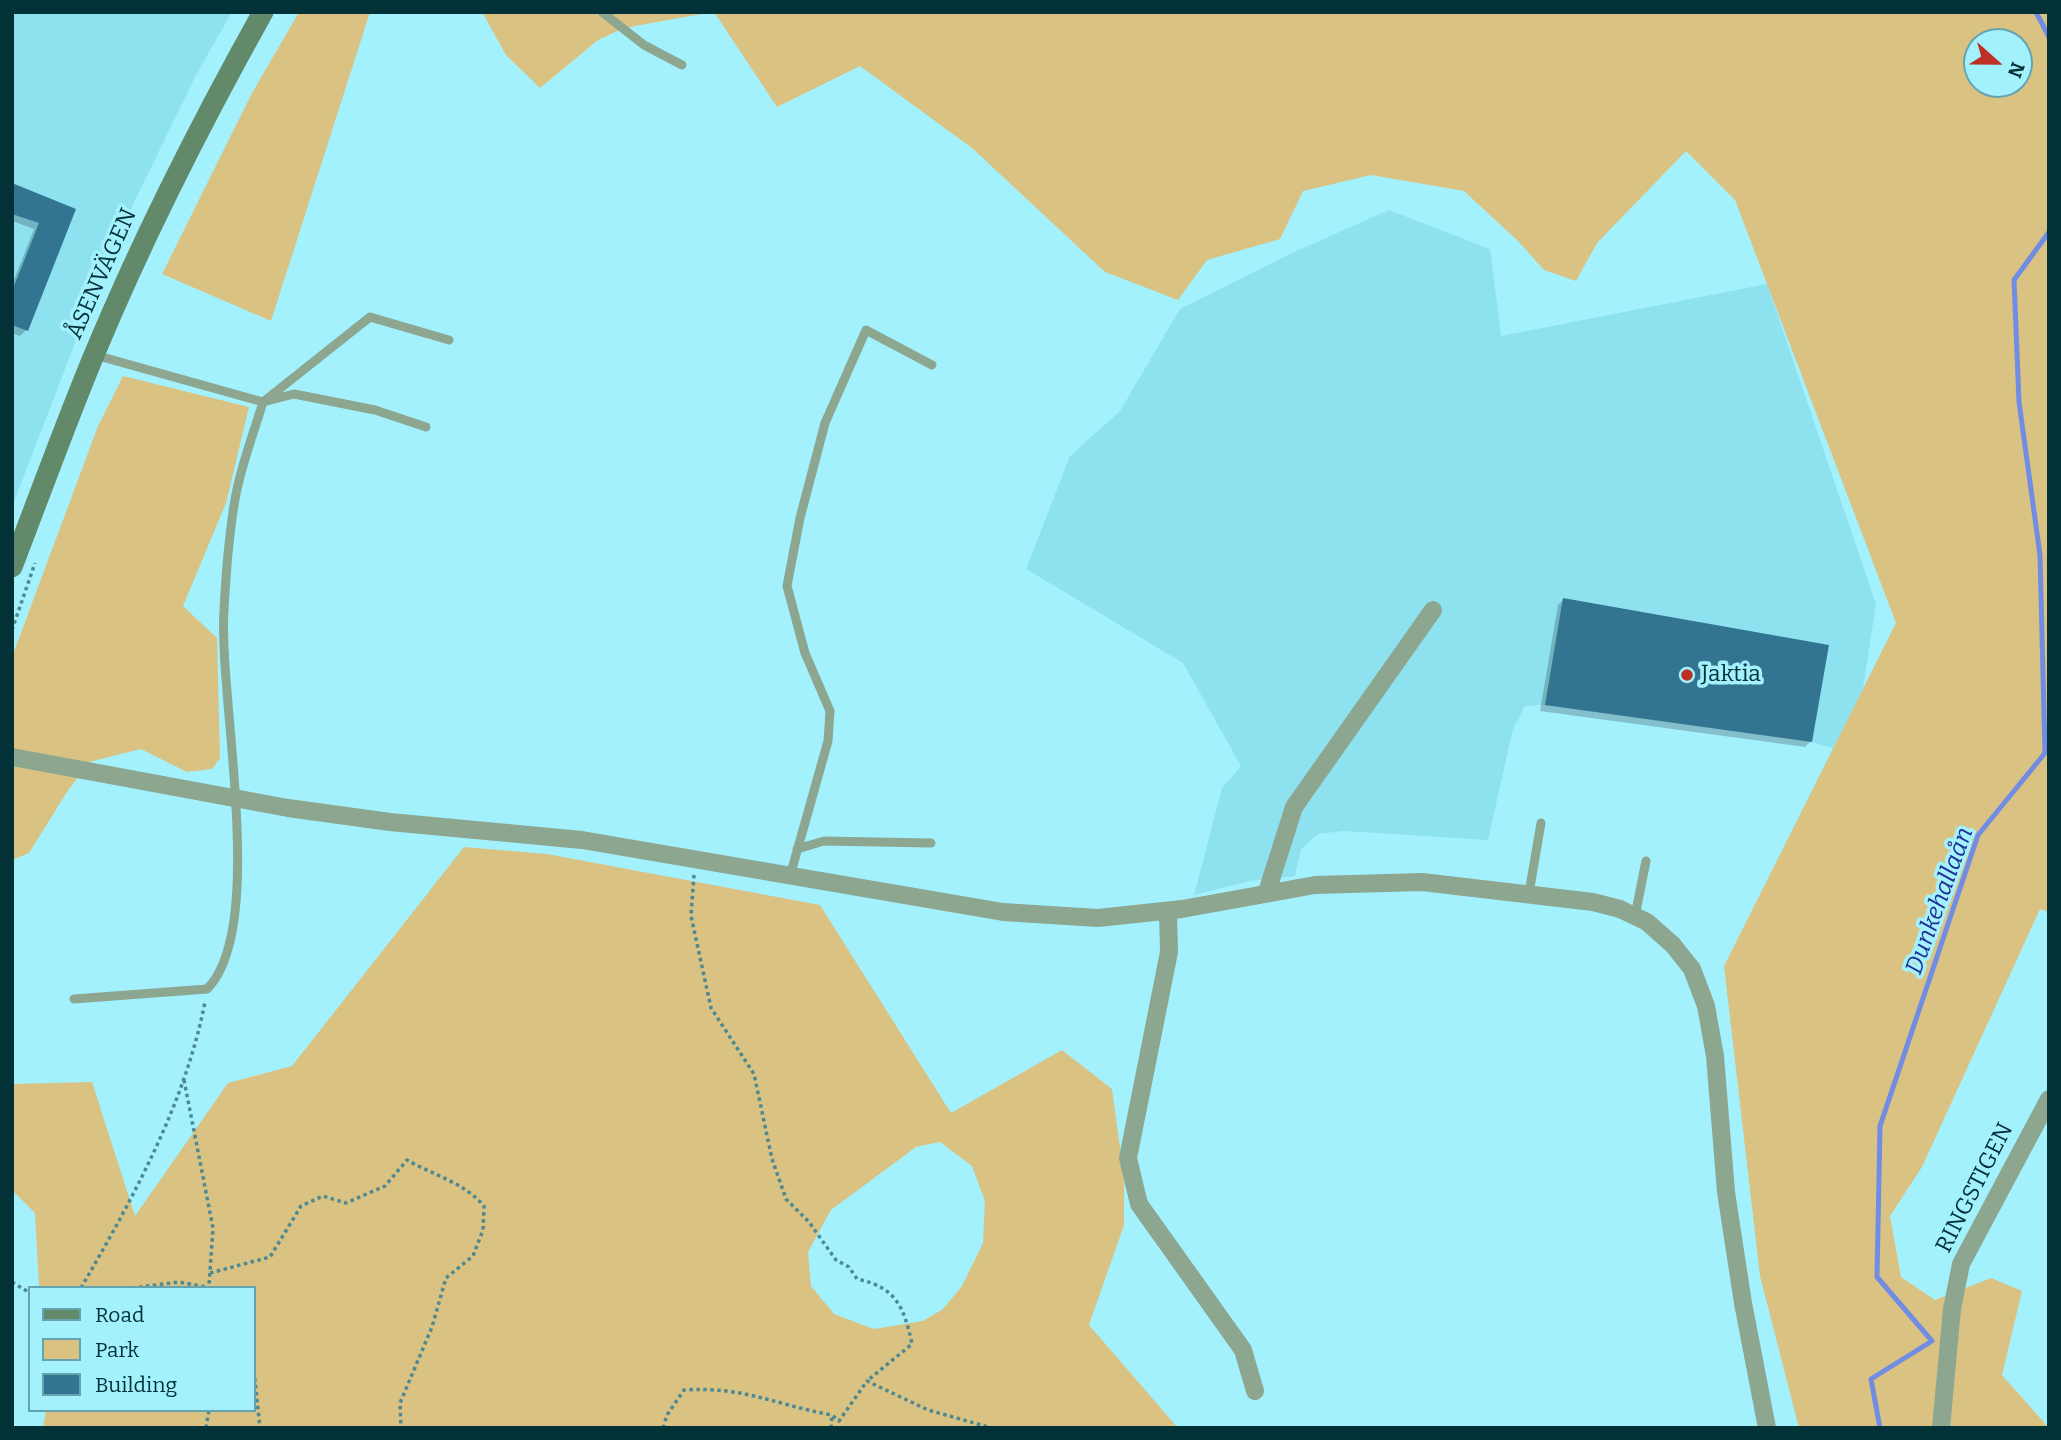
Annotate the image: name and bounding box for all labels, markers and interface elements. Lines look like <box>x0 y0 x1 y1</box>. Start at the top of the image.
north arrow <box>1963 28 2033 98</box>
text: N <box>2003 59 2030 81</box>
street label: ÅSENVÄGEN <box>61 204 143 344</box>
place label: Jaktia <box>1701 661 1761 689</box>
marker: Jaktia <box>1679 667 1695 683</box>
water label: Dunkehallaån <box>1900 824 1980 978</box>
street label: RINGSTIGEN <box>1930 1118 2020 1258</box>
legend <box>28 1286 256 1412</box>
text: Road <box>95 1302 144 1328</box>
text: Park <box>95 1337 139 1363</box>
text: Building <box>95 1372 177 1398</box>

